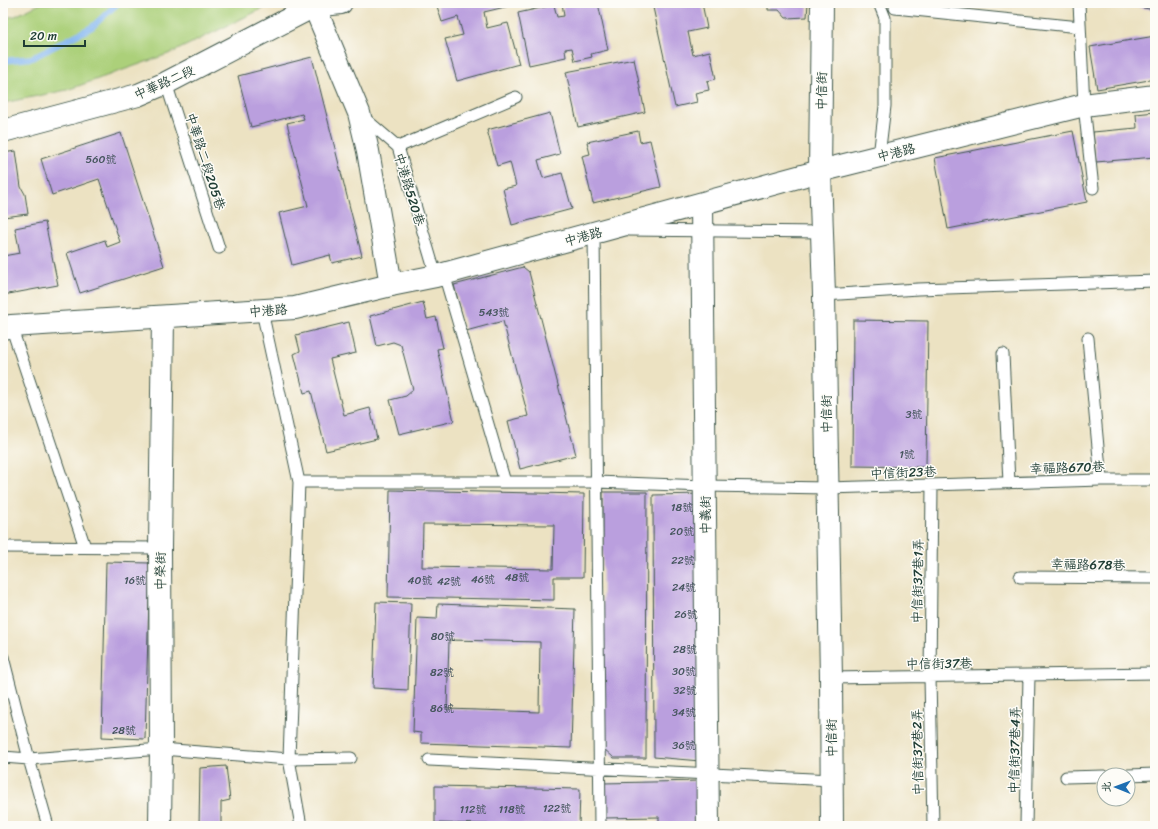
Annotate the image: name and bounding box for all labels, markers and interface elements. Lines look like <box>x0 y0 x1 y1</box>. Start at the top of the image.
scale bar <box>24 22 85 48</box>
text: 20 m <box>30 25 57 47</box>
street label: 中華路二段 <box>130 59 199 106</box>
street label: 中信街 <box>810 71 833 111</box>
street label: 中華路二段205巷 <box>179 109 232 213</box>
street label: 中港路 <box>874 137 918 168</box>
house number: 560號 <box>86 150 116 169</box>
street label: 中港路520巷 <box>387 150 432 229</box>
street label: 中港路 <box>561 220 605 253</box>
street label: 中港路 <box>248 298 288 323</box>
house number: 543號 <box>479 303 509 322</box>
street label: 中信街 <box>815 394 838 434</box>
house number: 3號 <box>905 405 923 424</box>
house number: 1號 <box>899 445 915 464</box>
street label: 幸福路670巷 <box>1029 455 1105 480</box>
street label: 中信街23巷 <box>869 460 937 485</box>
street label: 中義街 <box>694 495 717 535</box>
house number: 18號 <box>671 498 693 517</box>
house number: 20號 <box>670 522 694 541</box>
street label: 中信街37巷1弄 <box>905 538 930 624</box>
street label: 中榮街 <box>149 551 172 591</box>
house number: 22號 <box>671 551 695 570</box>
street label: 幸福路678巷 <box>1050 552 1126 577</box>
house number: 48號 <box>505 568 529 587</box>
house number: 46號 <box>471 570 495 589</box>
house number: 16號 <box>124 571 146 590</box>
house number: 40號 <box>408 571 432 590</box>
house number: 42號 <box>437 572 461 591</box>
house number: 24號 <box>672 578 696 597</box>
house number: 26號 <box>674 605 698 624</box>
house number: 80號 <box>431 627 455 646</box>
house number: 28號 <box>673 640 697 659</box>
street label: 中信街37巷 <box>906 651 972 676</box>
house number: 30號 <box>672 662 696 681</box>
house number: 82號 <box>430 663 454 682</box>
house number: 32號 <box>673 681 697 700</box>
house number: 86號 <box>430 699 454 718</box>
house number: 34號 <box>672 703 696 722</box>
street label: 中信街37巷4弄 <box>1002 706 1027 794</box>
street label: 中信街37巷2弄 <box>905 708 930 796</box>
street label: 中信街 <box>820 718 843 758</box>
house number: 28號 <box>112 721 136 740</box>
house number: 36號 <box>672 736 696 755</box>
north arrow <box>1096 767 1136 807</box>
text: 北 <box>1097 781 1116 792</box>
house number: 122號 <box>543 799 571 818</box>
house number: 112號 <box>460 800 486 819</box>
house number: 118號 <box>498 800 526 819</box>

